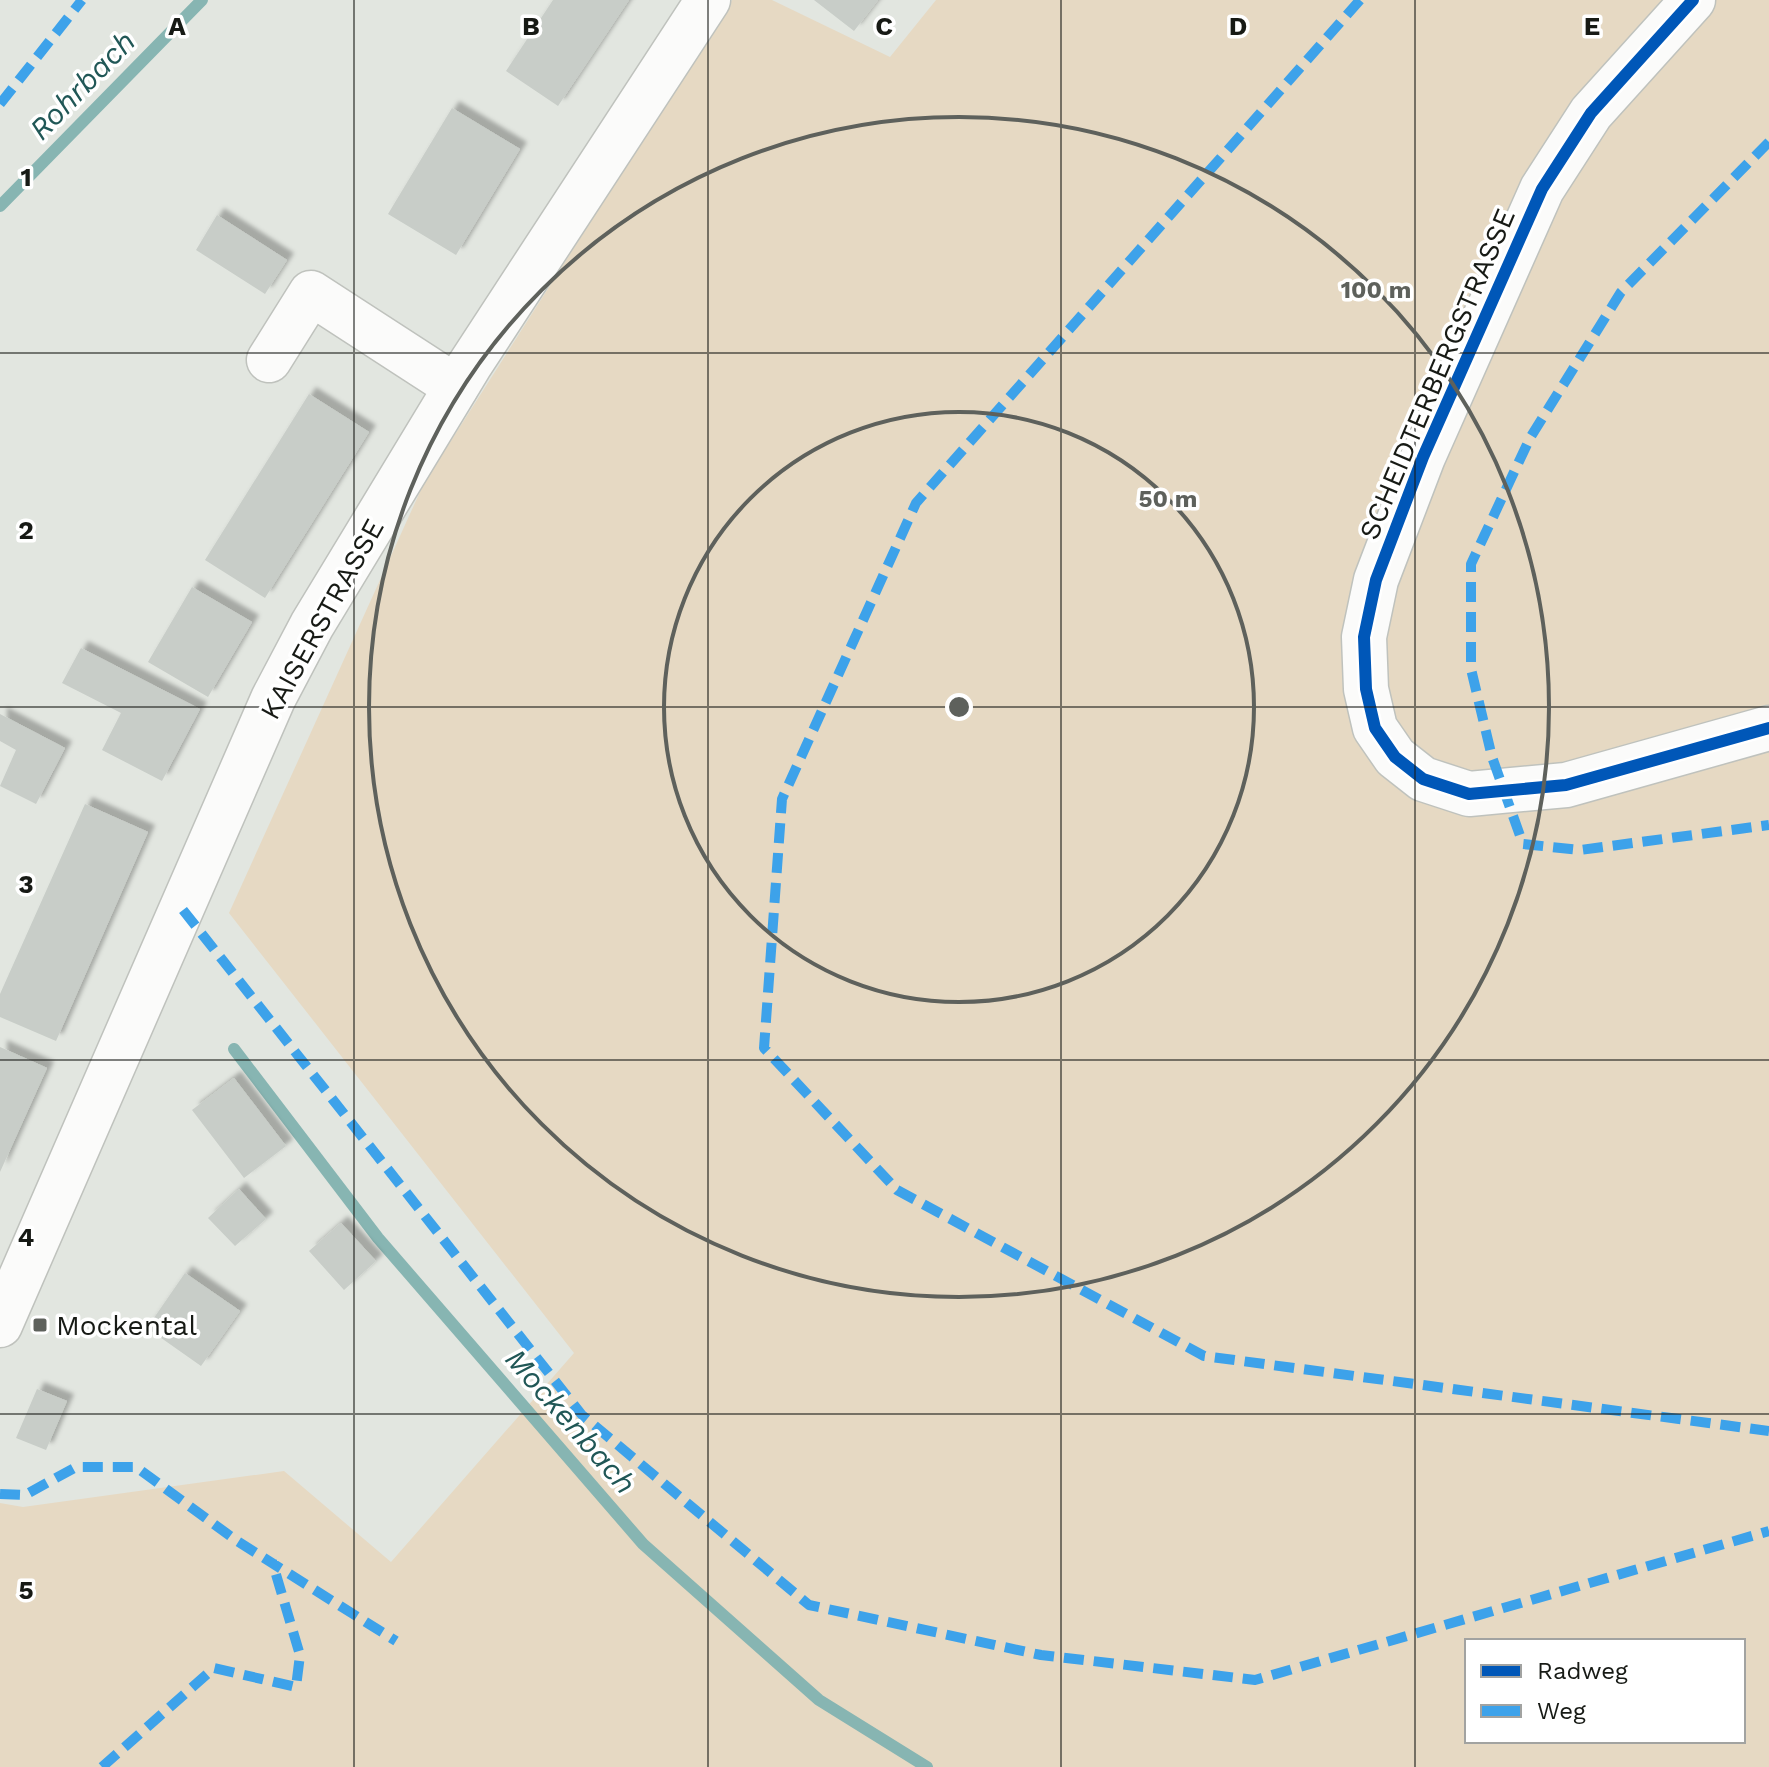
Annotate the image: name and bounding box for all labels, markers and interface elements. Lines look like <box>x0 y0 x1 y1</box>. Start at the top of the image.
text: A <box>168 11 186 41</box>
text: B <box>522 11 540 41</box>
text: C <box>875 11 893 41</box>
text: D <box>1229 11 1247 41</box>
text: E <box>1584 11 1600 41</box>
water label: Rohrbach <box>22 23 142 147</box>
text: 1 <box>20 162 32 192</box>
street label: SCHEIDTERBERGSTRASSE <box>1352 204 1522 544</box>
text: 100 m <box>1341 276 1411 304</box>
text: 50 m <box>1139 485 1197 513</box>
street label: KAISERSTRASSE <box>253 513 391 725</box>
text: 2 <box>18 515 34 545</box>
centre of rings <box>945 693 973 721</box>
text: 3 <box>18 869 34 899</box>
text: 4 <box>18 1222 35 1252</box>
place label: Mockental <box>56 1309 197 1342</box>
marker: Mockental <box>31 1316 49 1334</box>
water label: Mockenbach <box>499 1341 643 1501</box>
text: 5 <box>18 1575 34 1605</box>
legend <box>1465 1639 1745 1743</box>
text: Radweg <box>1537 1657 1628 1685</box>
text: Weg <box>1537 1697 1586 1725</box>

